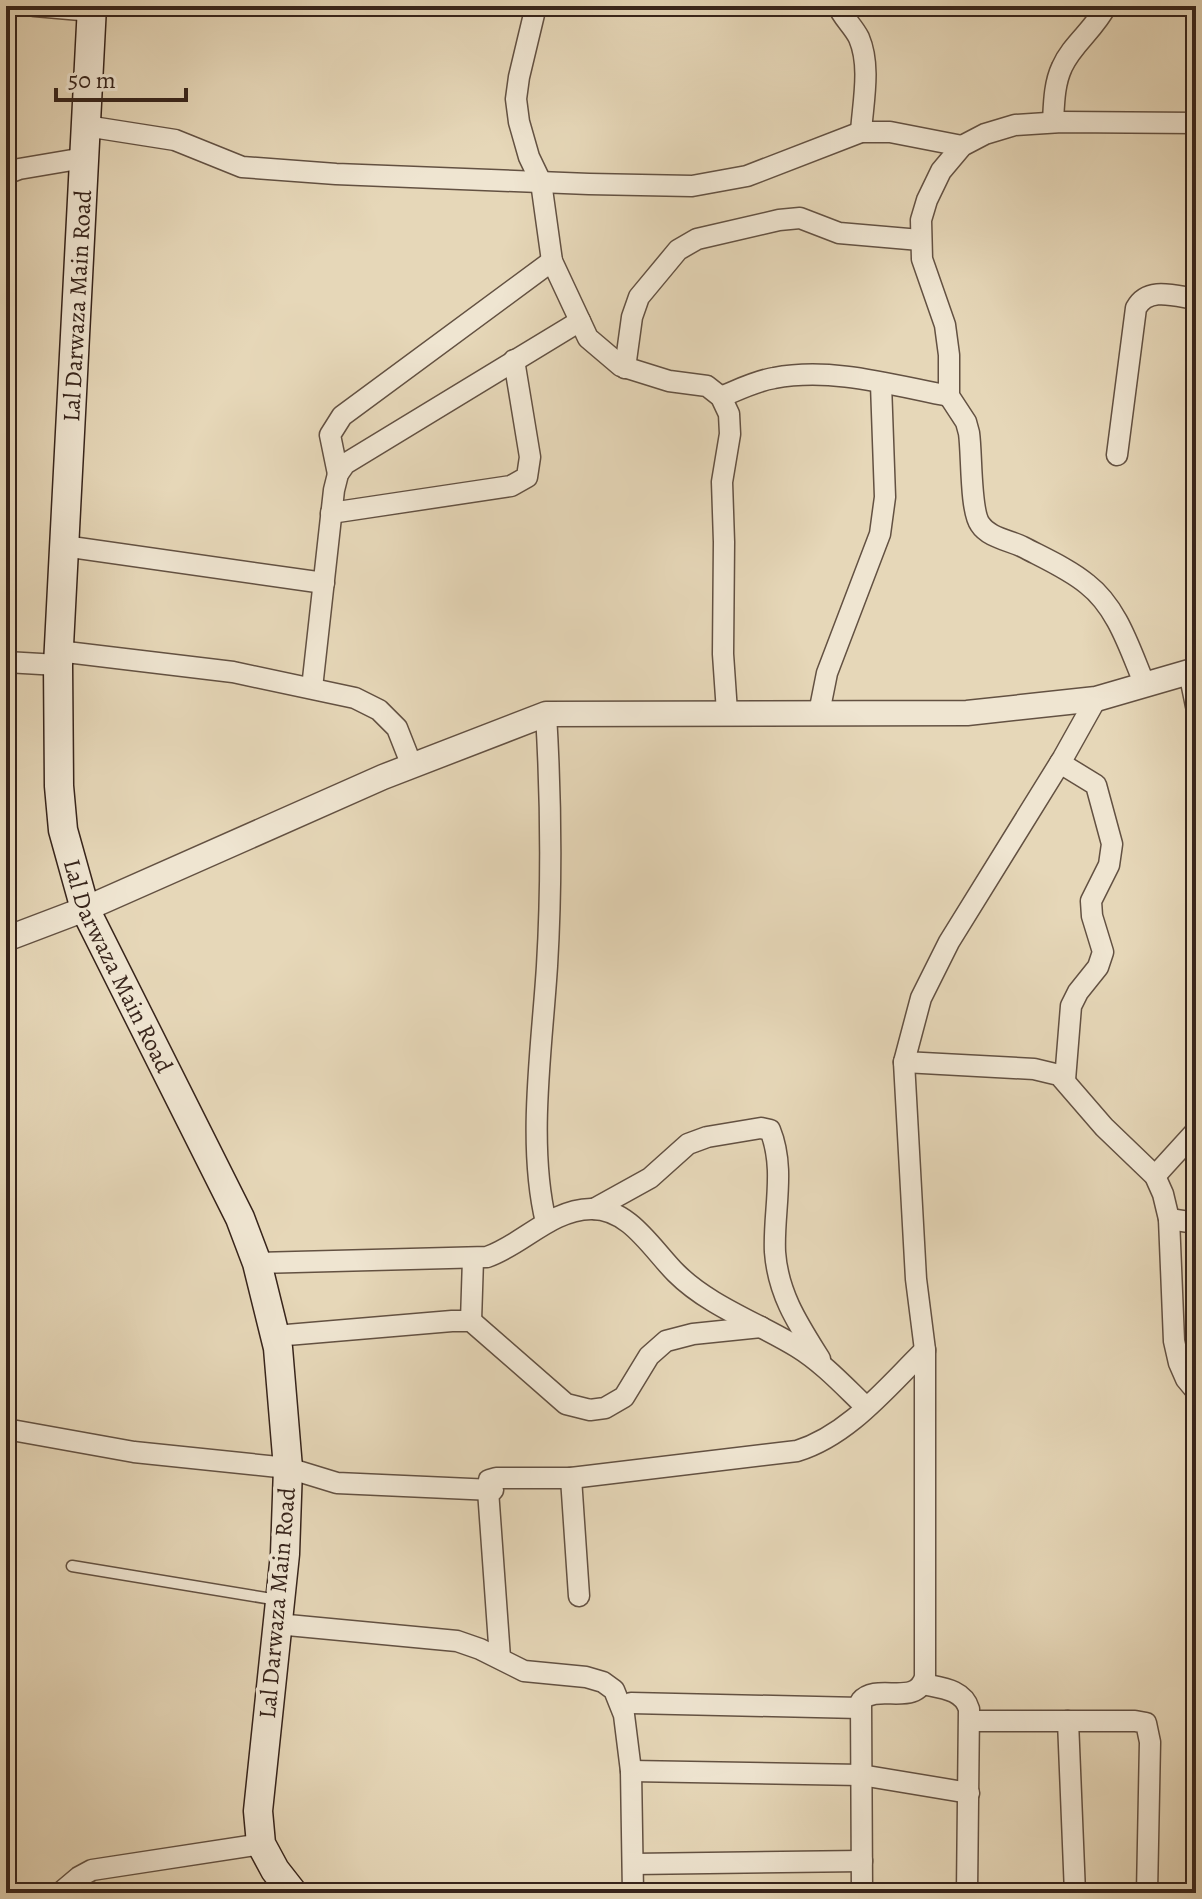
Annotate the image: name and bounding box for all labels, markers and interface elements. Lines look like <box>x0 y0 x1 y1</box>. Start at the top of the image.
scale bar <box>56 52 186 102</box>
text: 50 m <box>68 64 116 96</box>
street label: Lal Darwaza Main Road <box>55 189 99 423</box>
street label: Lal Darwaza Main Road <box>56 855 181 1078</box>
street label: Lal Darwaza Main Road <box>251 1486 303 1720</box>

